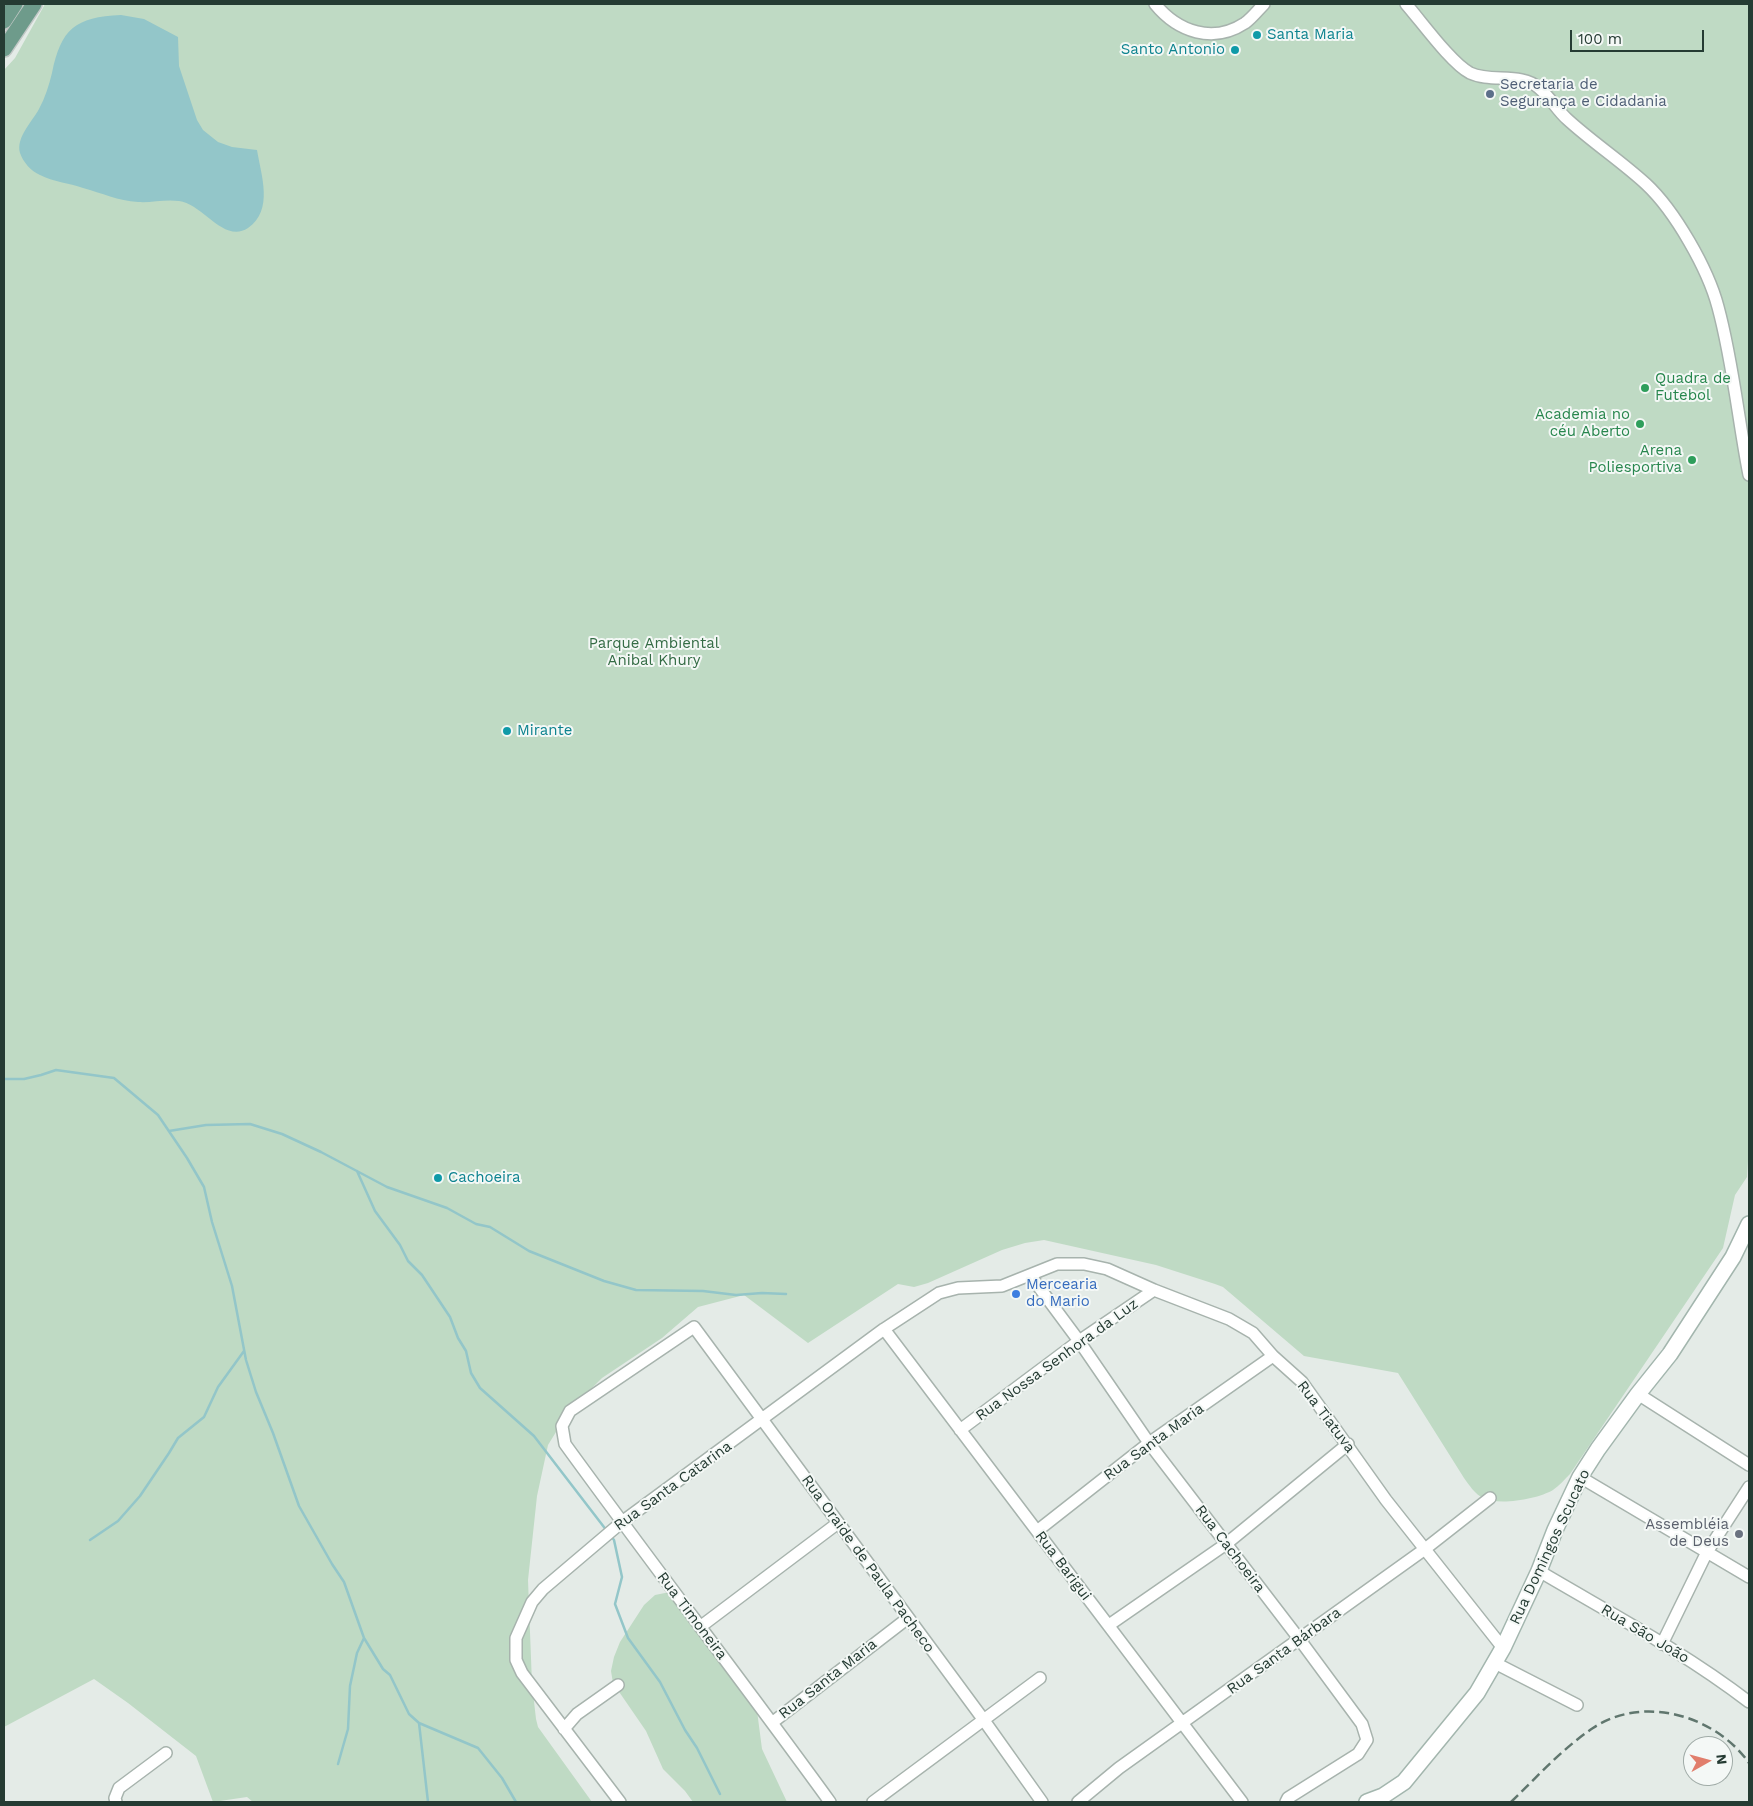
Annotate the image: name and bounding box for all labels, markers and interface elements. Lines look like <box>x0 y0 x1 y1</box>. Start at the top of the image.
scale bar <box>1573 20 1707 52</box>
place label: Santa Maria <box>1267 26 1354 44</box>
marker: Santa Maria <box>1251 29 1263 41</box>
text: 100 m <box>1578 30 1622 48</box>
place label: Santo Antonio <box>1121 41 1225 59</box>
marker: Santo Antonio <box>1229 44 1241 56</box>
place label: Secretaria de Segurança e Cidadania <box>1500 76 1667 111</box>
marker: Secretaria de Segurança e Cidadania <box>1484 88 1496 100</box>
place label: Quadra de Futebol <box>1655 370 1731 405</box>
marker: Quadra de Futebol <box>1639 382 1651 394</box>
place label: Academia no céu Aberto <box>1535 406 1630 441</box>
marker: Academia no céu Aberto <box>1634 418 1646 430</box>
place label: Arena Poliesportiva <box>1588 442 1682 477</box>
marker: Arena Poliesportiva <box>1686 454 1698 466</box>
park label: Parque Ambiental Anibal Khury <box>589 635 719 670</box>
place label: Mirante <box>517 722 572 740</box>
marker: Mirante <box>501 725 513 737</box>
place label: Cachoeira <box>448 1169 521 1187</box>
marker: Cachoeira <box>432 1172 444 1184</box>
place label: Mercearia do Mario <box>1026 1276 1097 1311</box>
marker: Mercearia do Mario <box>1010 1288 1022 1300</box>
street label: Rua Nossa Senhora da Luz <box>972 1295 1142 1425</box>
street label: Rua Tiatuva <box>1293 1378 1359 1456</box>
street label: Rua Santa Maria <box>1100 1400 1208 1484</box>
street label: Rua Santa Catarina <box>611 1437 735 1535</box>
street label: Rua Domingos Scucato <box>1506 1467 1594 1627</box>
street label: Rua Oraide de Paula Pacheco <box>798 1472 938 1656</box>
street label: Rua Cachoeira <box>1191 1502 1269 1596</box>
place label: Assembléia de Deus <box>1645 1516 1729 1551</box>
street label: Rua Barigui <box>1031 1528 1095 1604</box>
marker: Assembléia de Deus <box>1733 1528 1745 1540</box>
street label: Rua Timoneira <box>653 1569 731 1663</box>
street label: Rua São João <box>1598 1601 1692 1667</box>
street label: Rua Santa Bárbara <box>1224 1604 1344 1698</box>
street label: Rua Santa Maria <box>775 1635 881 1723</box>
north arrow <box>1683 1736 1733 1786</box>
text: N <box>1713 1753 1730 1765</box>

